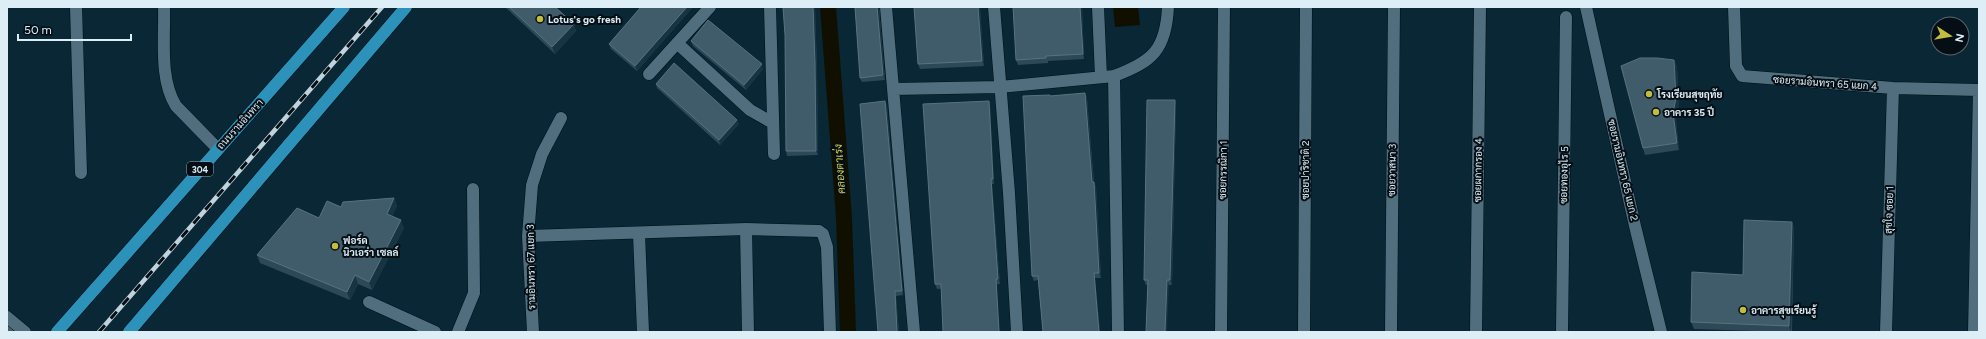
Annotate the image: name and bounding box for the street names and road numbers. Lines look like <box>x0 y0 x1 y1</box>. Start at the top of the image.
street label: ซอยรามอินทรา 65 แยก 4 <box>1772 73 1878 93</box>
street label: ถนนรามอินทรา <box>214 96 266 152</box>
street label: ซอยรามอินทรา 65 แยก 2 <box>1605 118 1641 222</box>
street label: ซอยผกากรอง 4 <box>1471 138 1485 202</box>
street label: ซอยปาริชาติ 2 <box>1299 140 1312 200</box>
street label: ซอยกรรณิกา 1 <box>1216 141 1230 199</box>
street label: ซอยวาสนา 3 <box>1385 144 1399 196</box>
street label: ซอยทองอุไร 5 <box>1557 146 1572 204</box>
road number: 304 <box>187 162 213 176</box>
street label: สุขใจ ซอย 1 <box>1882 186 1897 234</box>
street label: รามอินทรา 67 แยก 3 <box>524 224 538 310</box>

